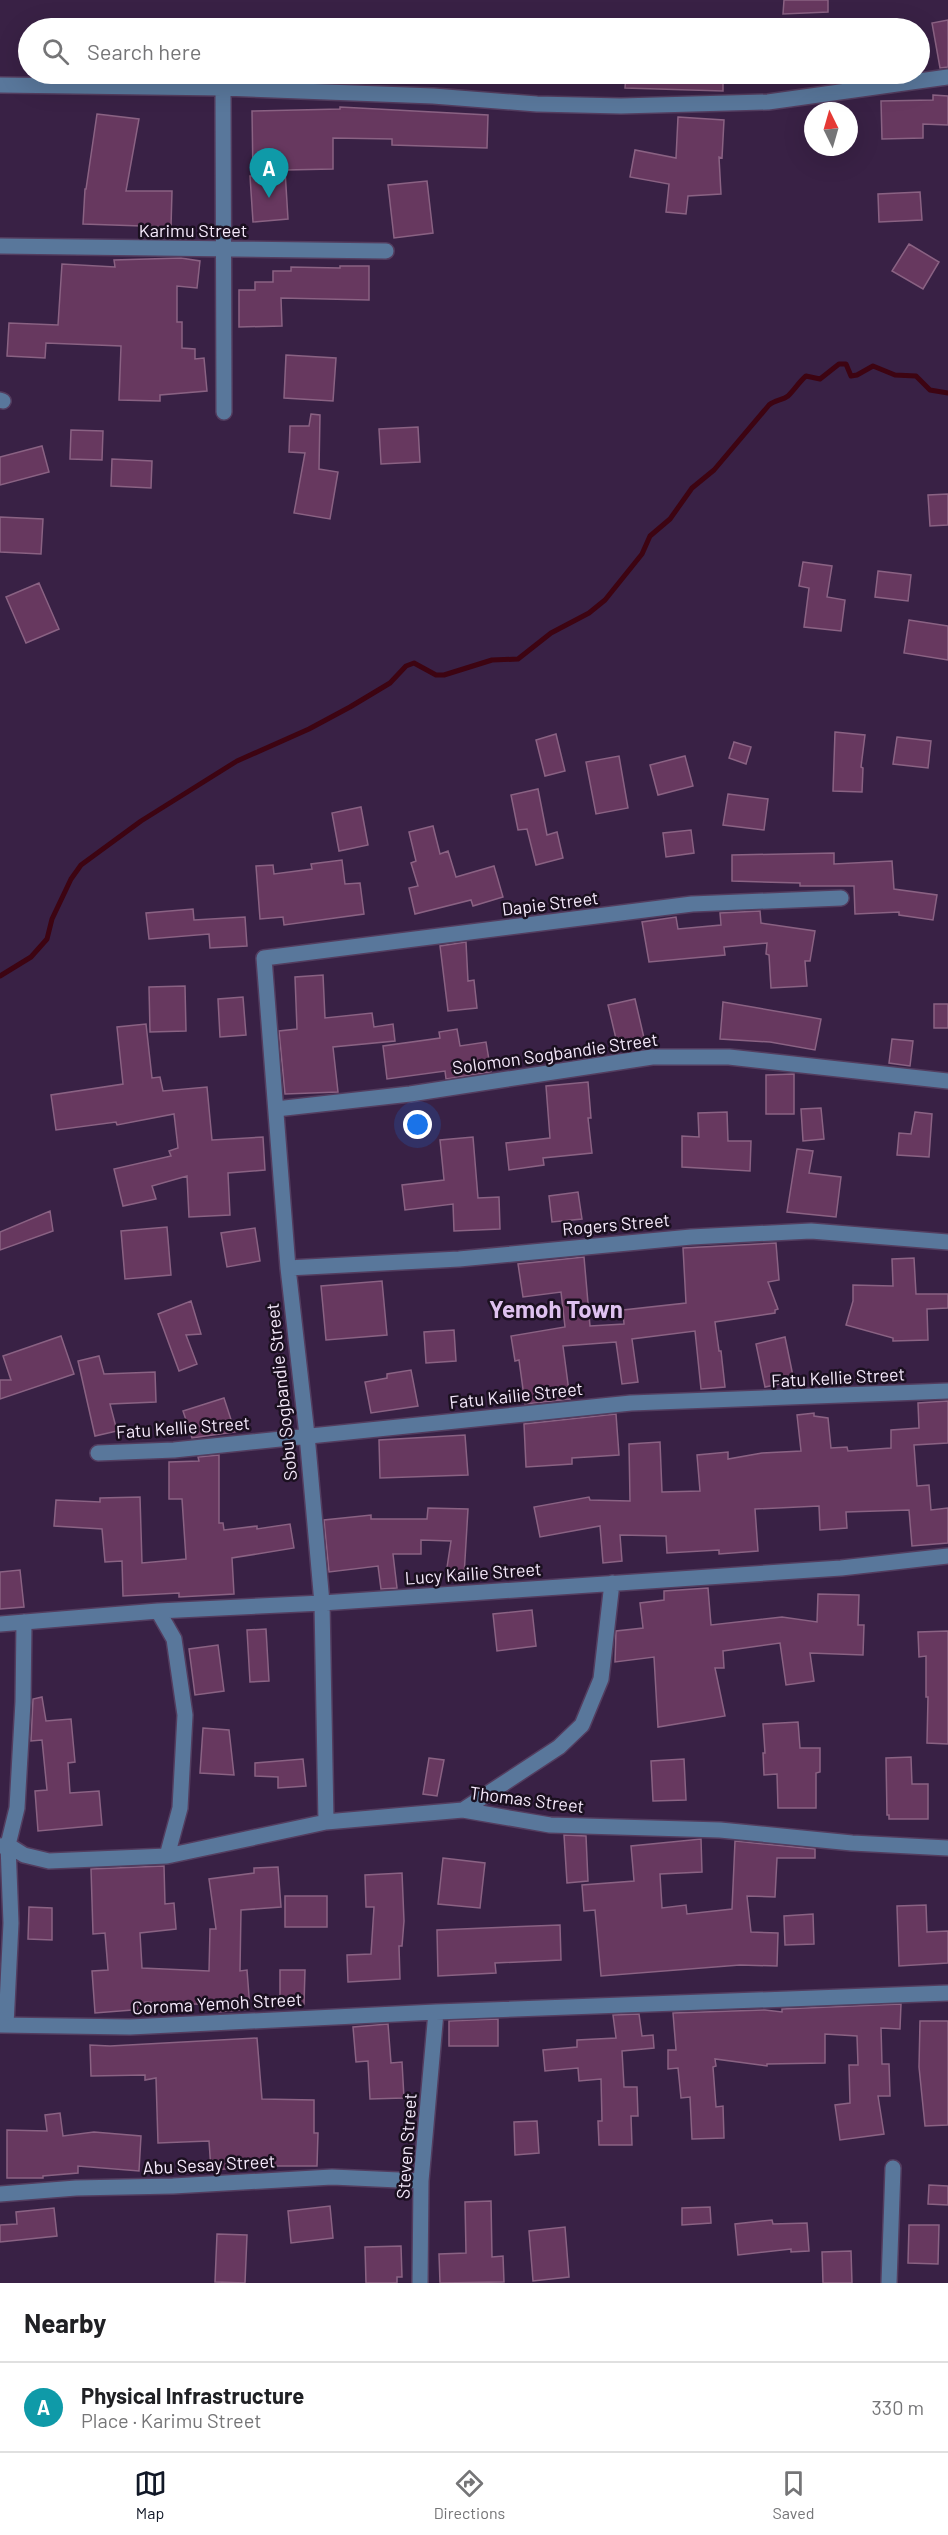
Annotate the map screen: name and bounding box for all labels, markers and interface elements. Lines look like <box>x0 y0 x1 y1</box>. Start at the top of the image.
search box <box>18 18 930 84</box>
icon: search <box>39 35 72 68</box>
text: Search here <box>87 38 201 64</box>
north arrow <box>804 102 858 156</box>
pin: A <box>250 148 288 198</box>
street label: Karimu Street <box>139 219 247 241</box>
street label: Dapie Street <box>500 886 600 920</box>
street label: Solomon Sogbandie Street <box>451 1028 659 1078</box>
your location <box>403 1110 432 1139</box>
street label: Rogers Street <box>561 1208 671 1240</box>
district label: Yemoh Town <box>489 1294 623 1323</box>
street label: Sobu Sogbandie Street <box>261 1302 301 1482</box>
street label: Fatu Kellie Street <box>770 1363 906 1391</box>
street label: Fatu Kailie Street <box>448 1377 584 1413</box>
street label: Fatu Kellie Street <box>115 1411 251 1443</box>
street label: Lucy Kailie Street <box>404 1557 542 1589</box>
street label: Thomas Street <box>469 1781 585 1817</box>
street label: Coroma Yemoh Street <box>131 1988 303 2018</box>
street label: Steven Street <box>391 2092 421 2200</box>
street label: Abu Sesay Street <box>142 2150 276 2178</box>
text: Nearby <box>24 2307 106 2338</box>
text: Physical Infrastructure <box>81 2382 304 2408</box>
text: A <box>37 2395 50 2419</box>
text: 330 m <box>872 2395 924 2419</box>
text: Place · Karimu Street <box>81 2408 262 2432</box>
tab: Map <box>134 2467 167 2522</box>
tab: Directions <box>434 2467 505 2522</box>
tab: Saved <box>772 2467 814 2522</box>

